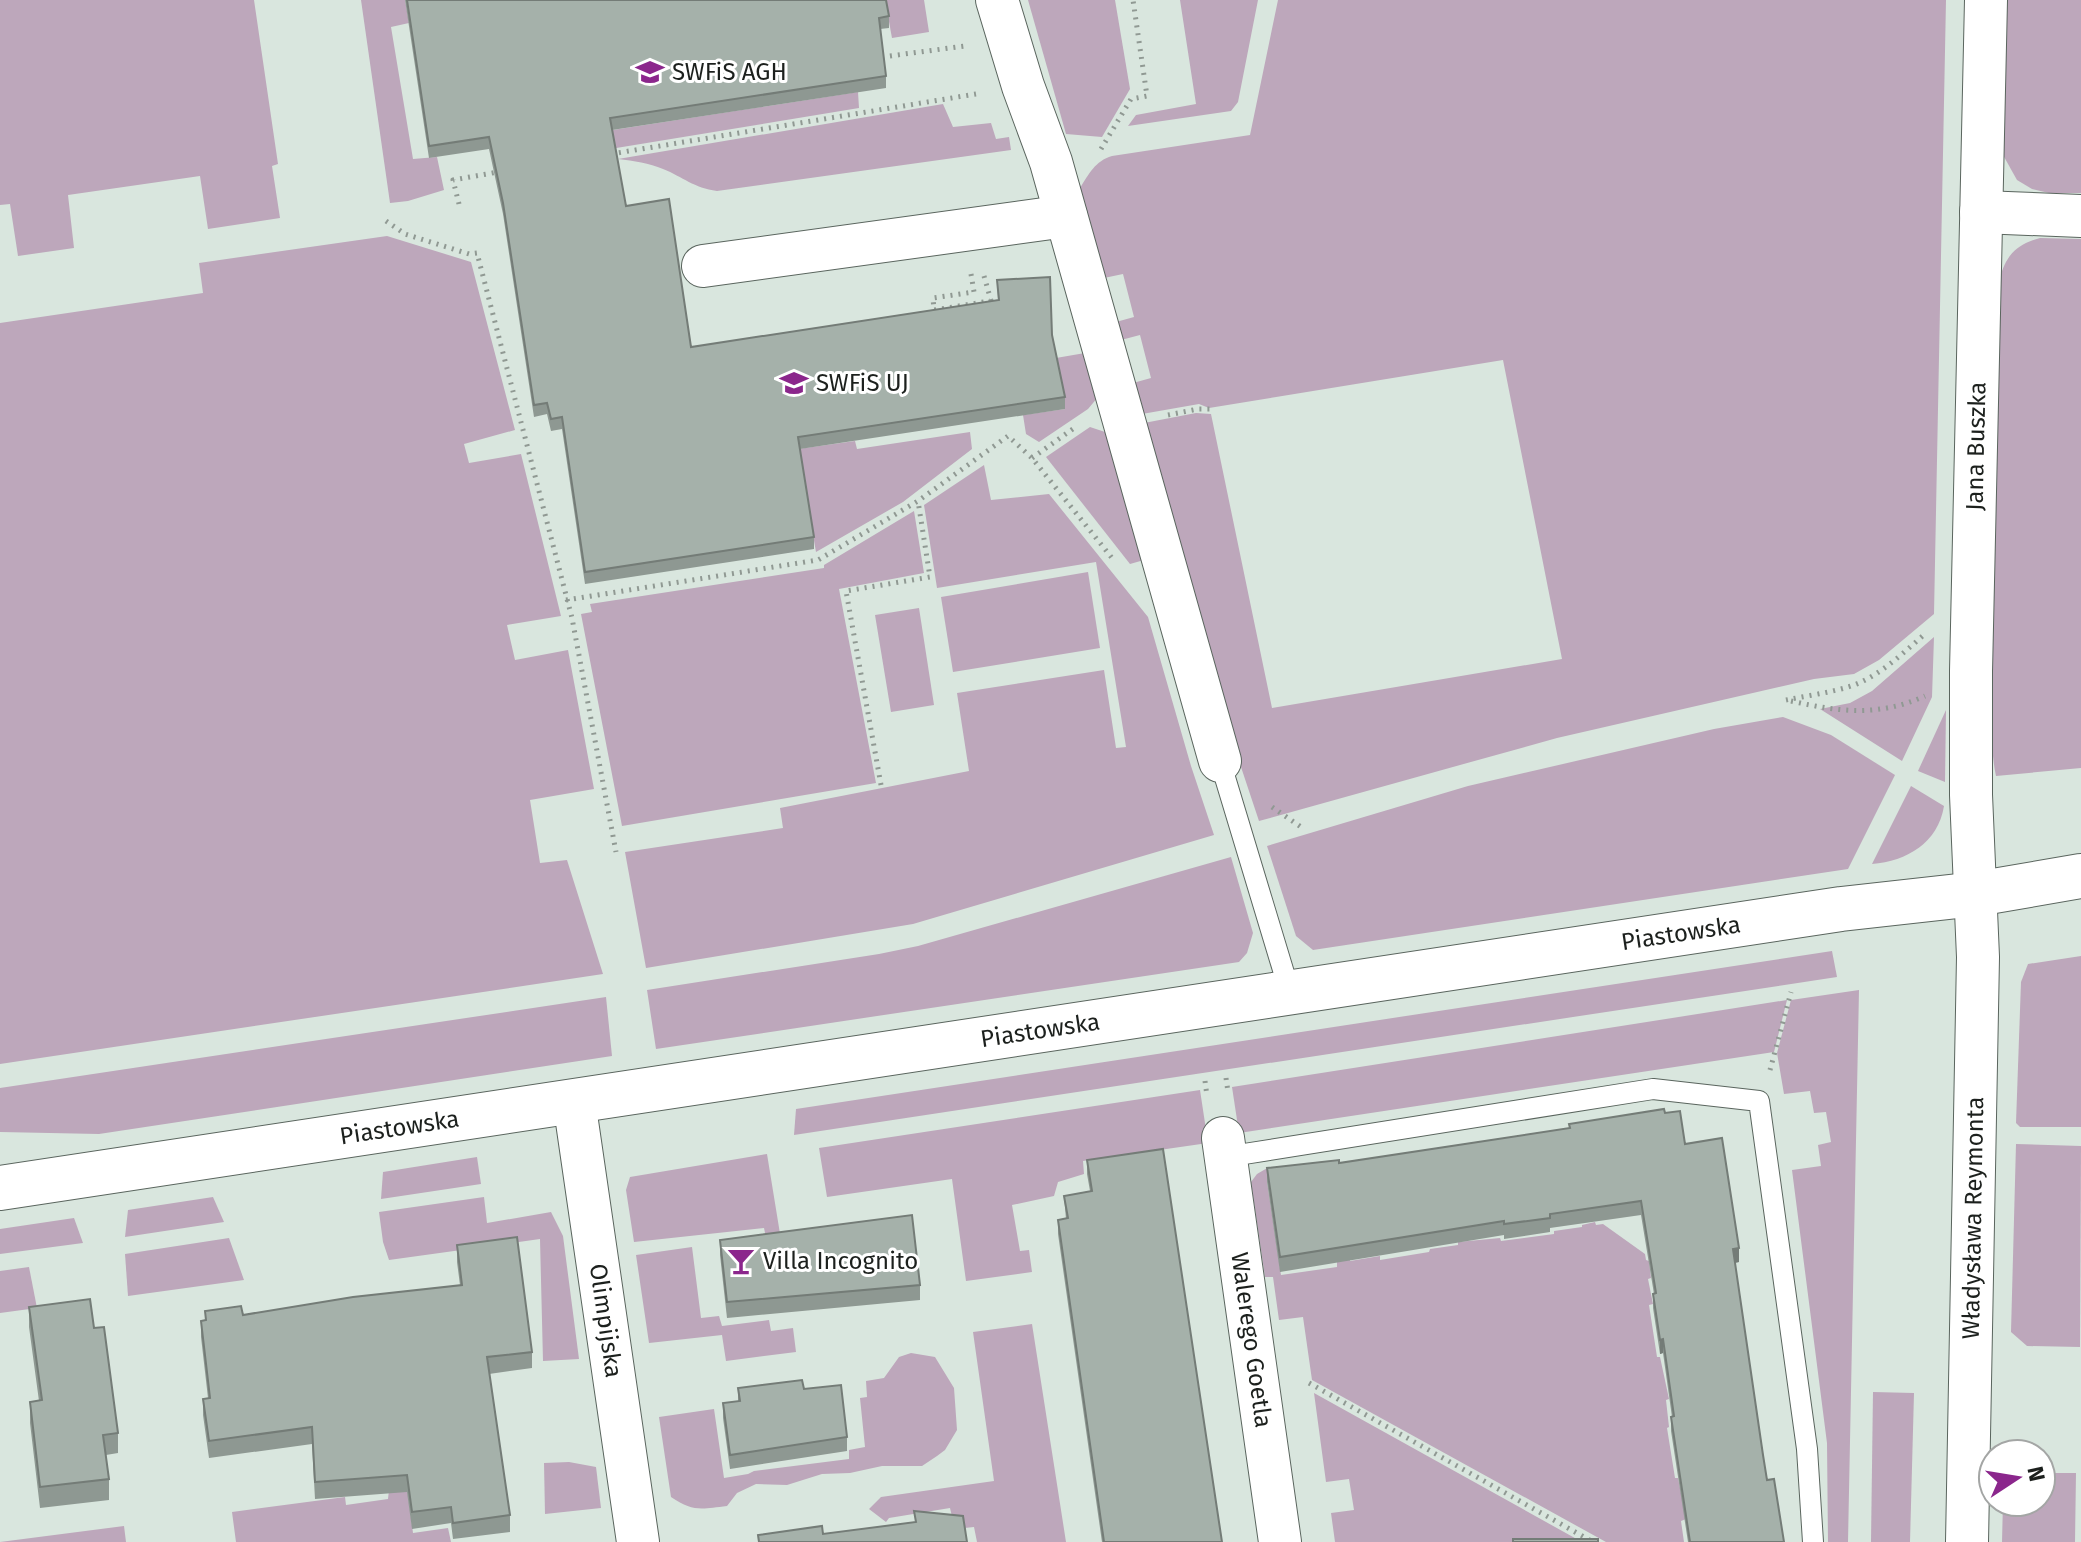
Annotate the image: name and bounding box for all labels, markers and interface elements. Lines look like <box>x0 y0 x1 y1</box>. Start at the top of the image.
school or university icon: SWFiS AGH <box>635 57 665 87</box>
place label: SWFiS AGH <box>672 58 787 86</box>
school or university icon: SWFiS UJ <box>779 368 809 398</box>
place label: SWFiS UJ <box>816 369 909 397</box>
street label: Jana Buszka <box>1961 381 1991 511</box>
street label: Piastowska <box>1619 910 1743 956</box>
street label: Piastowska <box>978 1007 1102 1053</box>
street label: Władysława Reymonta <box>1957 1096 1989 1340</box>
street label: Piastowska <box>338 1105 461 1150</box>
bar icon: Villa Incognito <box>726 1246 756 1276</box>
place label: Villa Incognito <box>763 1247 918 1275</box>
street label: Walerego Goetla <box>1225 1251 1278 1429</box>
street label: Olimpijska <box>584 1262 628 1380</box>
north arrow <box>1977 1438 2057 1518</box>
text: N <box>2021 1464 2051 1484</box>

